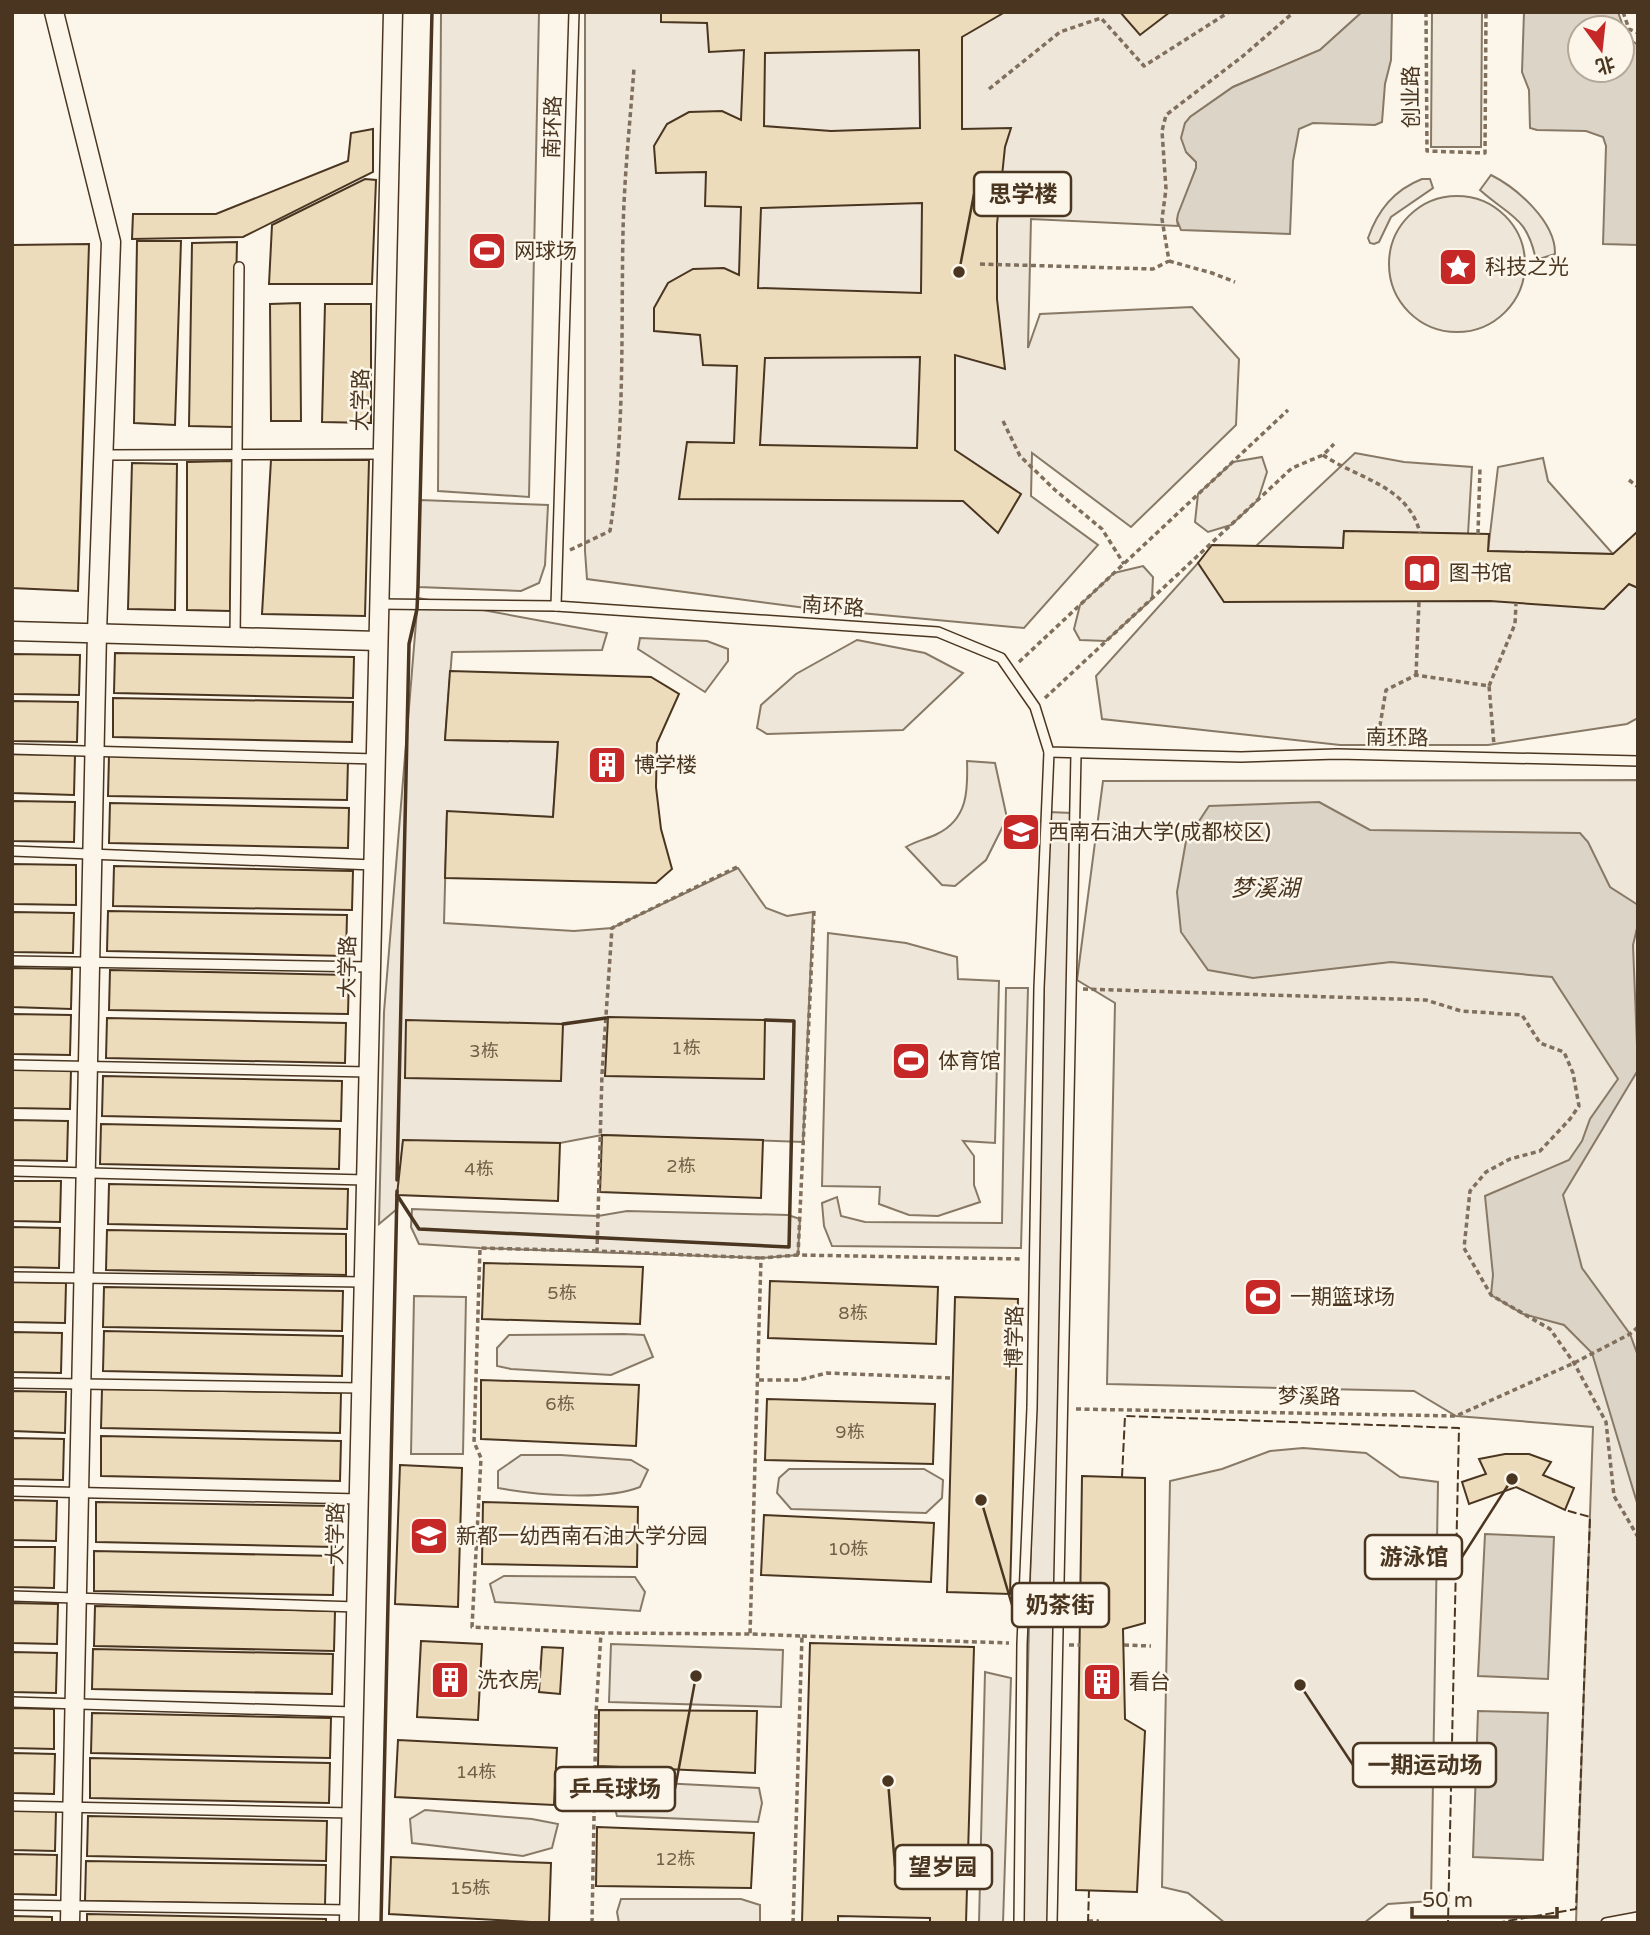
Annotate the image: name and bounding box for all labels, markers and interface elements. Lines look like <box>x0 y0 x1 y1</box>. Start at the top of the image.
north arrow <box>1566 14 1636 84</box>
text: 北 <box>1593 51 1617 78</box>
street label: 创业路 <box>1399 66 1424 129</box>
street label: 南环路 <box>539 95 567 159</box>
callout: 思学楼 <box>974 172 1071 216</box>
text: 思学楼 <box>989 181 1058 209</box>
sports icon: 网球场 <box>466 230 508 272</box>
place label: 网球场 <box>514 239 577 264</box>
place icon: 科技之光 <box>1437 246 1479 288</box>
place label: 科技之光 <box>1485 255 1569 280</box>
street label: 大学路 <box>348 368 374 432</box>
library icon: 图书馆 <box>1401 552 1443 594</box>
place label: 图书馆 <box>1449 561 1512 586</box>
street label: 南环路 <box>801 592 865 622</box>
street label: 南环路 <box>1365 725 1429 751</box>
building icon: 博学楼 <box>586 744 628 786</box>
place label: 博学楼 <box>634 753 697 778</box>
school or university icon: 西南石油大学(成都校区) <box>1000 811 1042 853</box>
place label: 西南石油大学(成都校区) <box>1048 820 1271 845</box>
water label: 梦溪湖 <box>1231 875 1303 903</box>
street label: 大学路 <box>335 935 361 999</box>
house number: 1栋 <box>671 1037 701 1059</box>
house number: 3栋 <box>469 1040 499 1062</box>
sports icon: 体育馆 <box>890 1040 932 1082</box>
place label: 体育馆 <box>938 1049 1001 1074</box>
house number: 2栋 <box>666 1155 696 1177</box>
house number: 4栋 <box>464 1158 494 1180</box>
sports icon: 一期篮球场 <box>1242 1276 1284 1318</box>
house number: 5栋 <box>547 1282 577 1304</box>
place label: 一期篮球场 <box>1290 1285 1395 1310</box>
house number: 8栋 <box>838 1302 868 1324</box>
street label: 博学路 <box>1002 1305 1028 1369</box>
street label: 梦溪路 <box>1277 1384 1341 1410</box>
house number: 6栋 <box>545 1393 575 1415</box>
house number: 9栋 <box>835 1421 865 1443</box>
street label: 大学路 <box>323 1502 349 1566</box>
school or university icon: 新都一幼西南石油大学分园 <box>408 1515 450 1557</box>
place label: 新都一幼西南石油大学分园 <box>456 1524 708 1549</box>
callout: 游泳馆 <box>1365 1535 1462 1579</box>
house number: 10栋 <box>828 1538 868 1560</box>
text: 游泳馆 <box>1380 1544 1449 1572</box>
callout: 奶茶街 <box>1012 1583 1109 1627</box>
text: 奶茶街 <box>1026 1592 1095 1620</box>
building icon: 洗衣房 <box>429 1659 471 1701</box>
building icon: 看台 <box>1081 1661 1123 1703</box>
place label: 洗衣房 <box>477 1668 540 1693</box>
place label: 看台 <box>1129 1670 1171 1695</box>
callout: 一期运动场 <box>1353 1743 1496 1787</box>
text: 一期运动场 <box>1368 1752 1483 1780</box>
house number: 14栋 <box>456 1761 496 1783</box>
callout: 乒乓球场 <box>555 1767 675 1811</box>
text: 乒乓球场 <box>569 1776 661 1804</box>
callout: 望岁园 <box>895 1845 992 1889</box>
house number: 12栋 <box>655 1848 695 1870</box>
text: 望岁园 <box>909 1854 978 1882</box>
scale bar <box>1412 1876 1557 1920</box>
house number: 15栋 <box>450 1877 490 1899</box>
text: 50 m <box>1422 1888 1473 1913</box>

